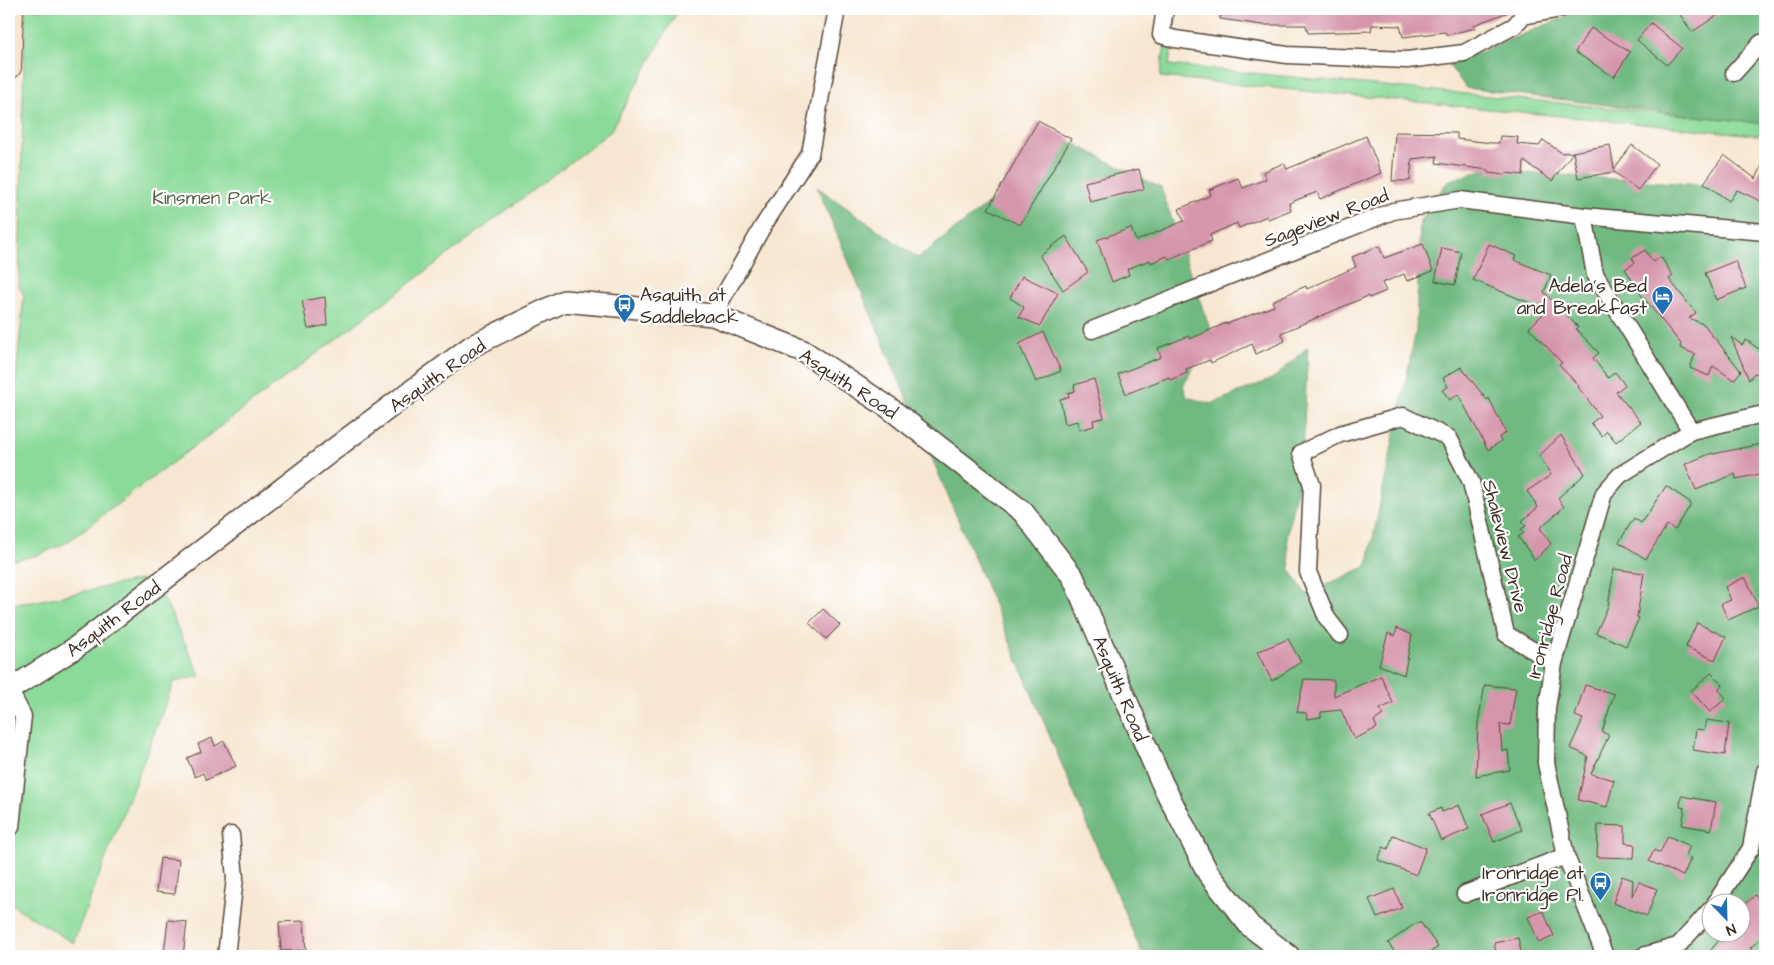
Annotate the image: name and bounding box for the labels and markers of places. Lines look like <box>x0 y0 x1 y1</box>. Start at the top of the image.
place label: Adela's Bed and Breakfast <box>1517 273 1647 322</box>
place label: Asquith at Saddleback <box>640 282 739 331</box>
hotel icon: Adela's Bed and Breakfast <box>1651 284 1675 315</box>
bus stop icon: Asquith at Saddleback <box>612 293 636 324</box>
place label: Ironridge at Ironridge Pl. <box>1482 860 1584 910</box>
bus stop icon: Ironridge at Ironridge Pl. <box>1588 871 1612 902</box>

